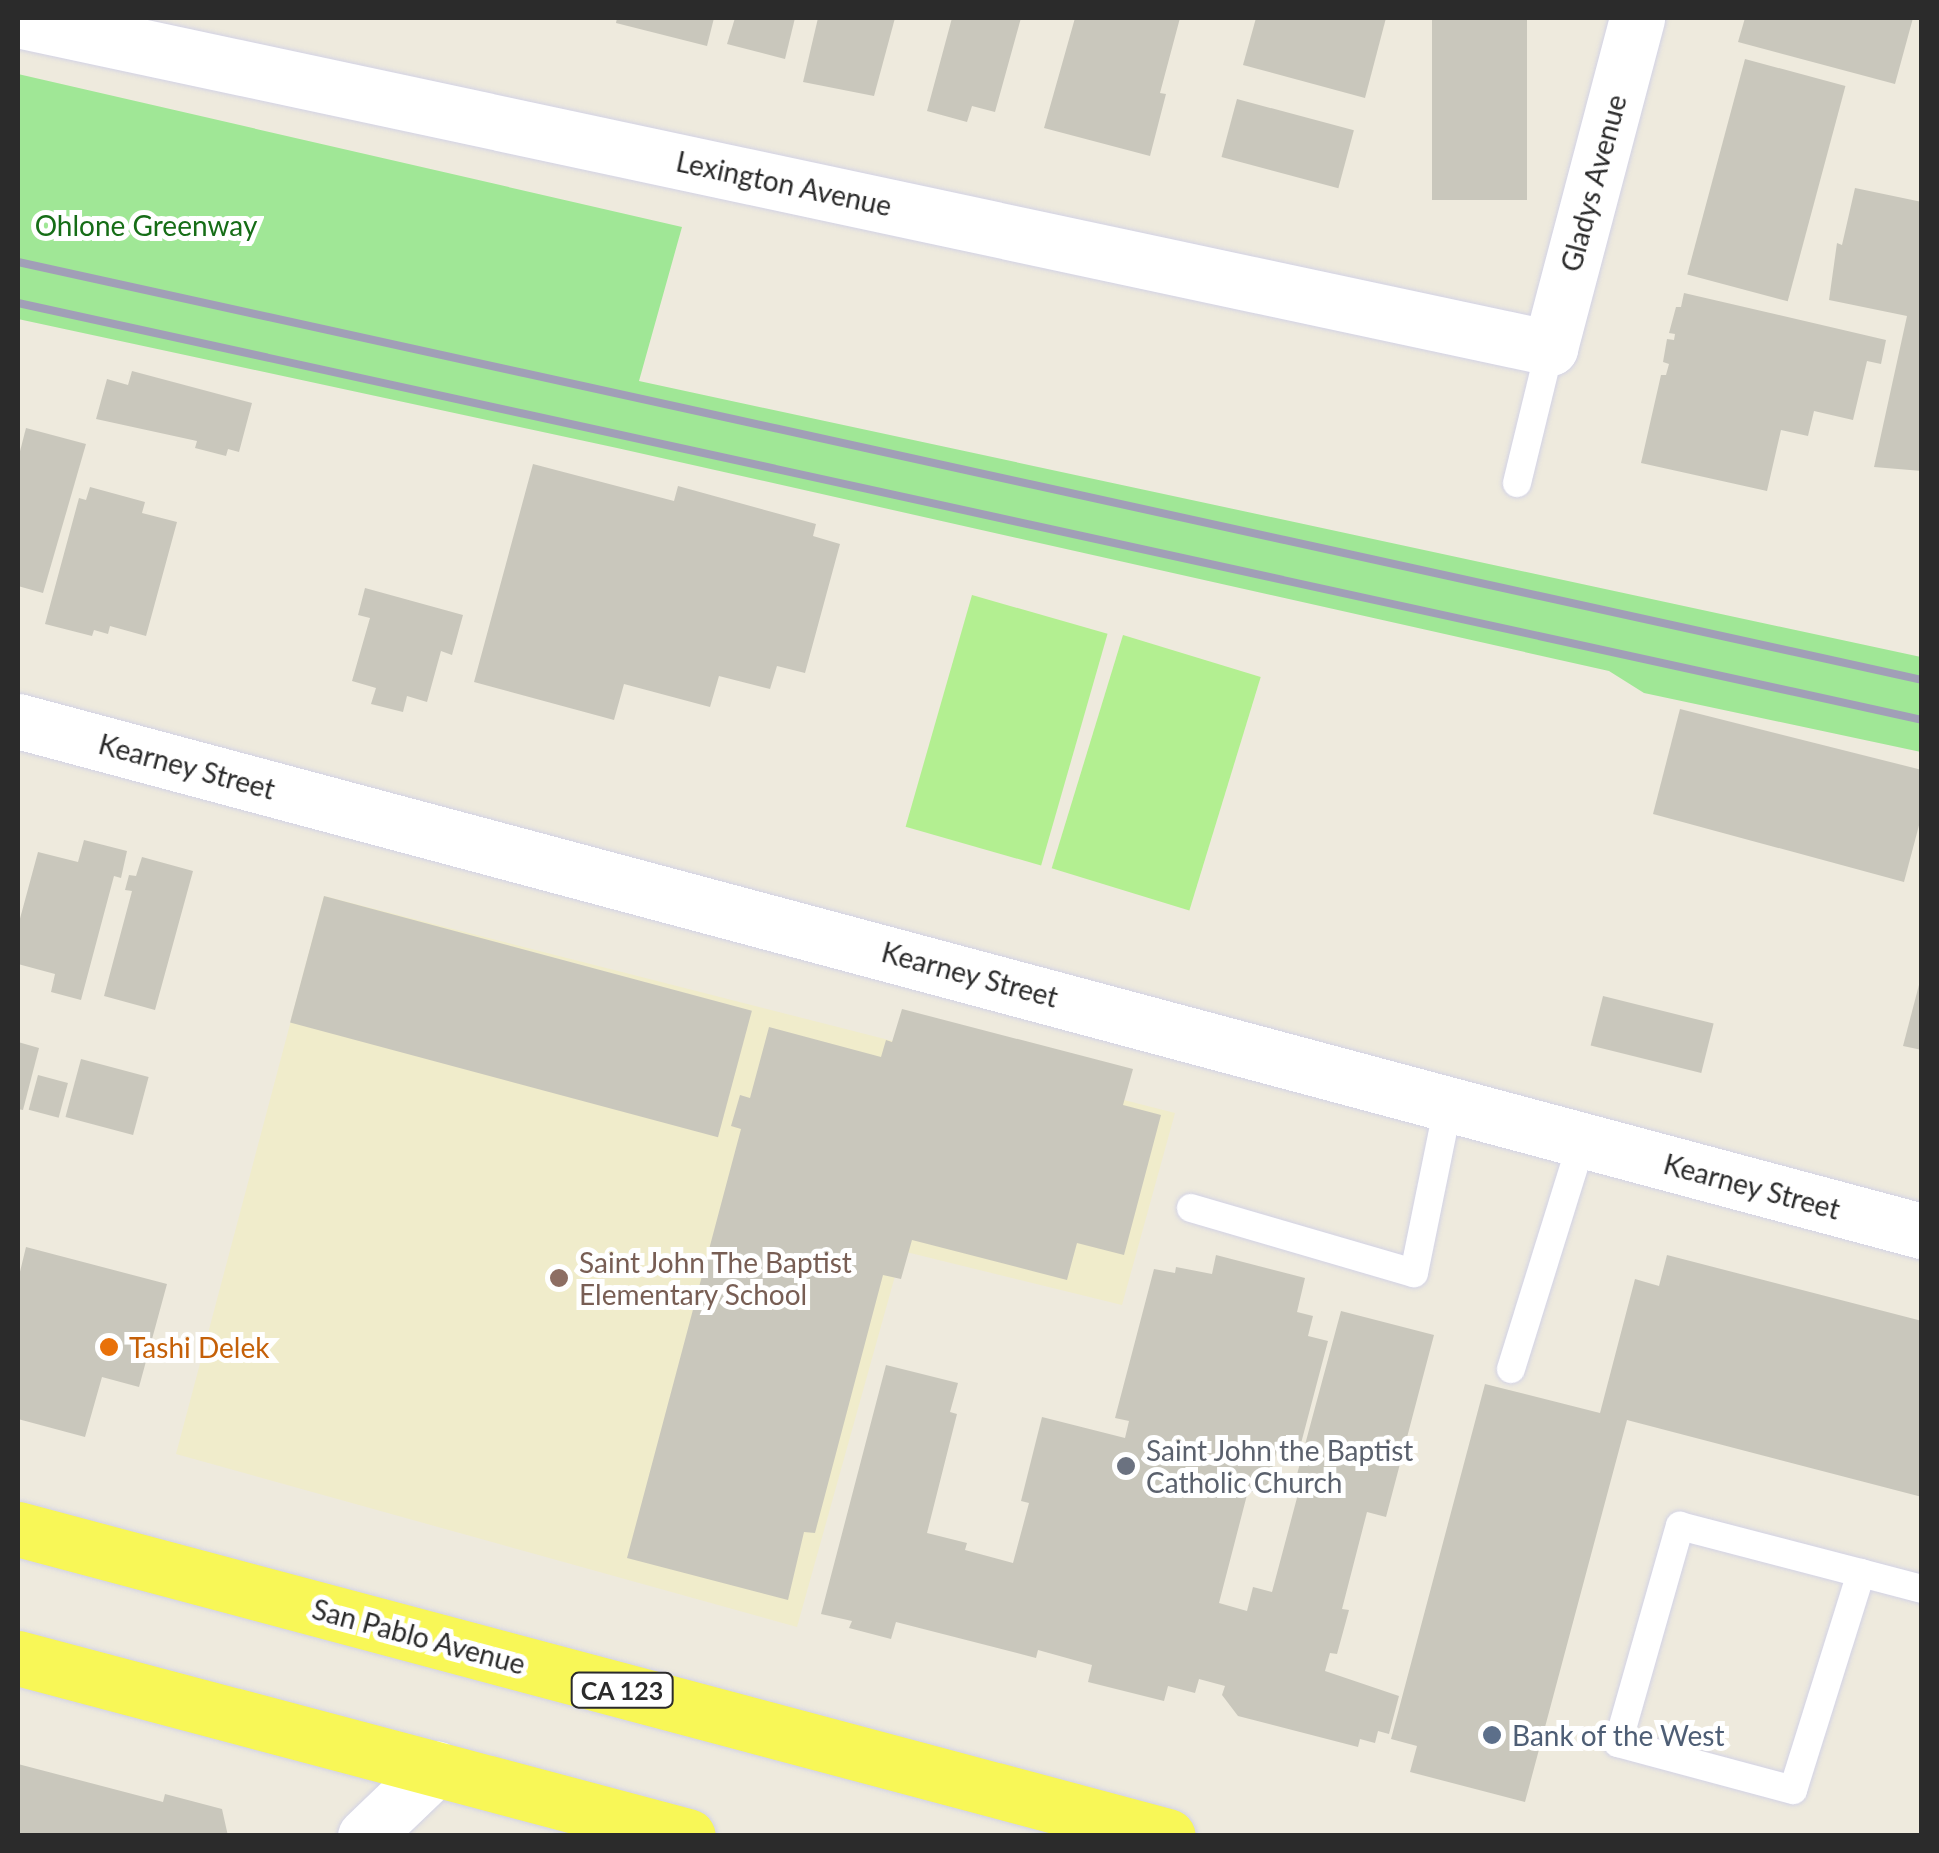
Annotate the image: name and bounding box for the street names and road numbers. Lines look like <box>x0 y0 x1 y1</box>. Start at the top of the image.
street label: Gladys Avenue <box>1553 90 1633 276</box>
street label: Lexington Avenue <box>673 144 895 222</box>
street label: Kearney Street <box>95 726 279 806</box>
street label: Kearney Street <box>878 934 1062 1014</box>
street label: Kearney Street <box>1660 1146 1844 1226</box>
street label: San Pablo Avenue <box>308 1591 530 1681</box>
road number: CA 123 <box>570 1670 674 1710</box>

